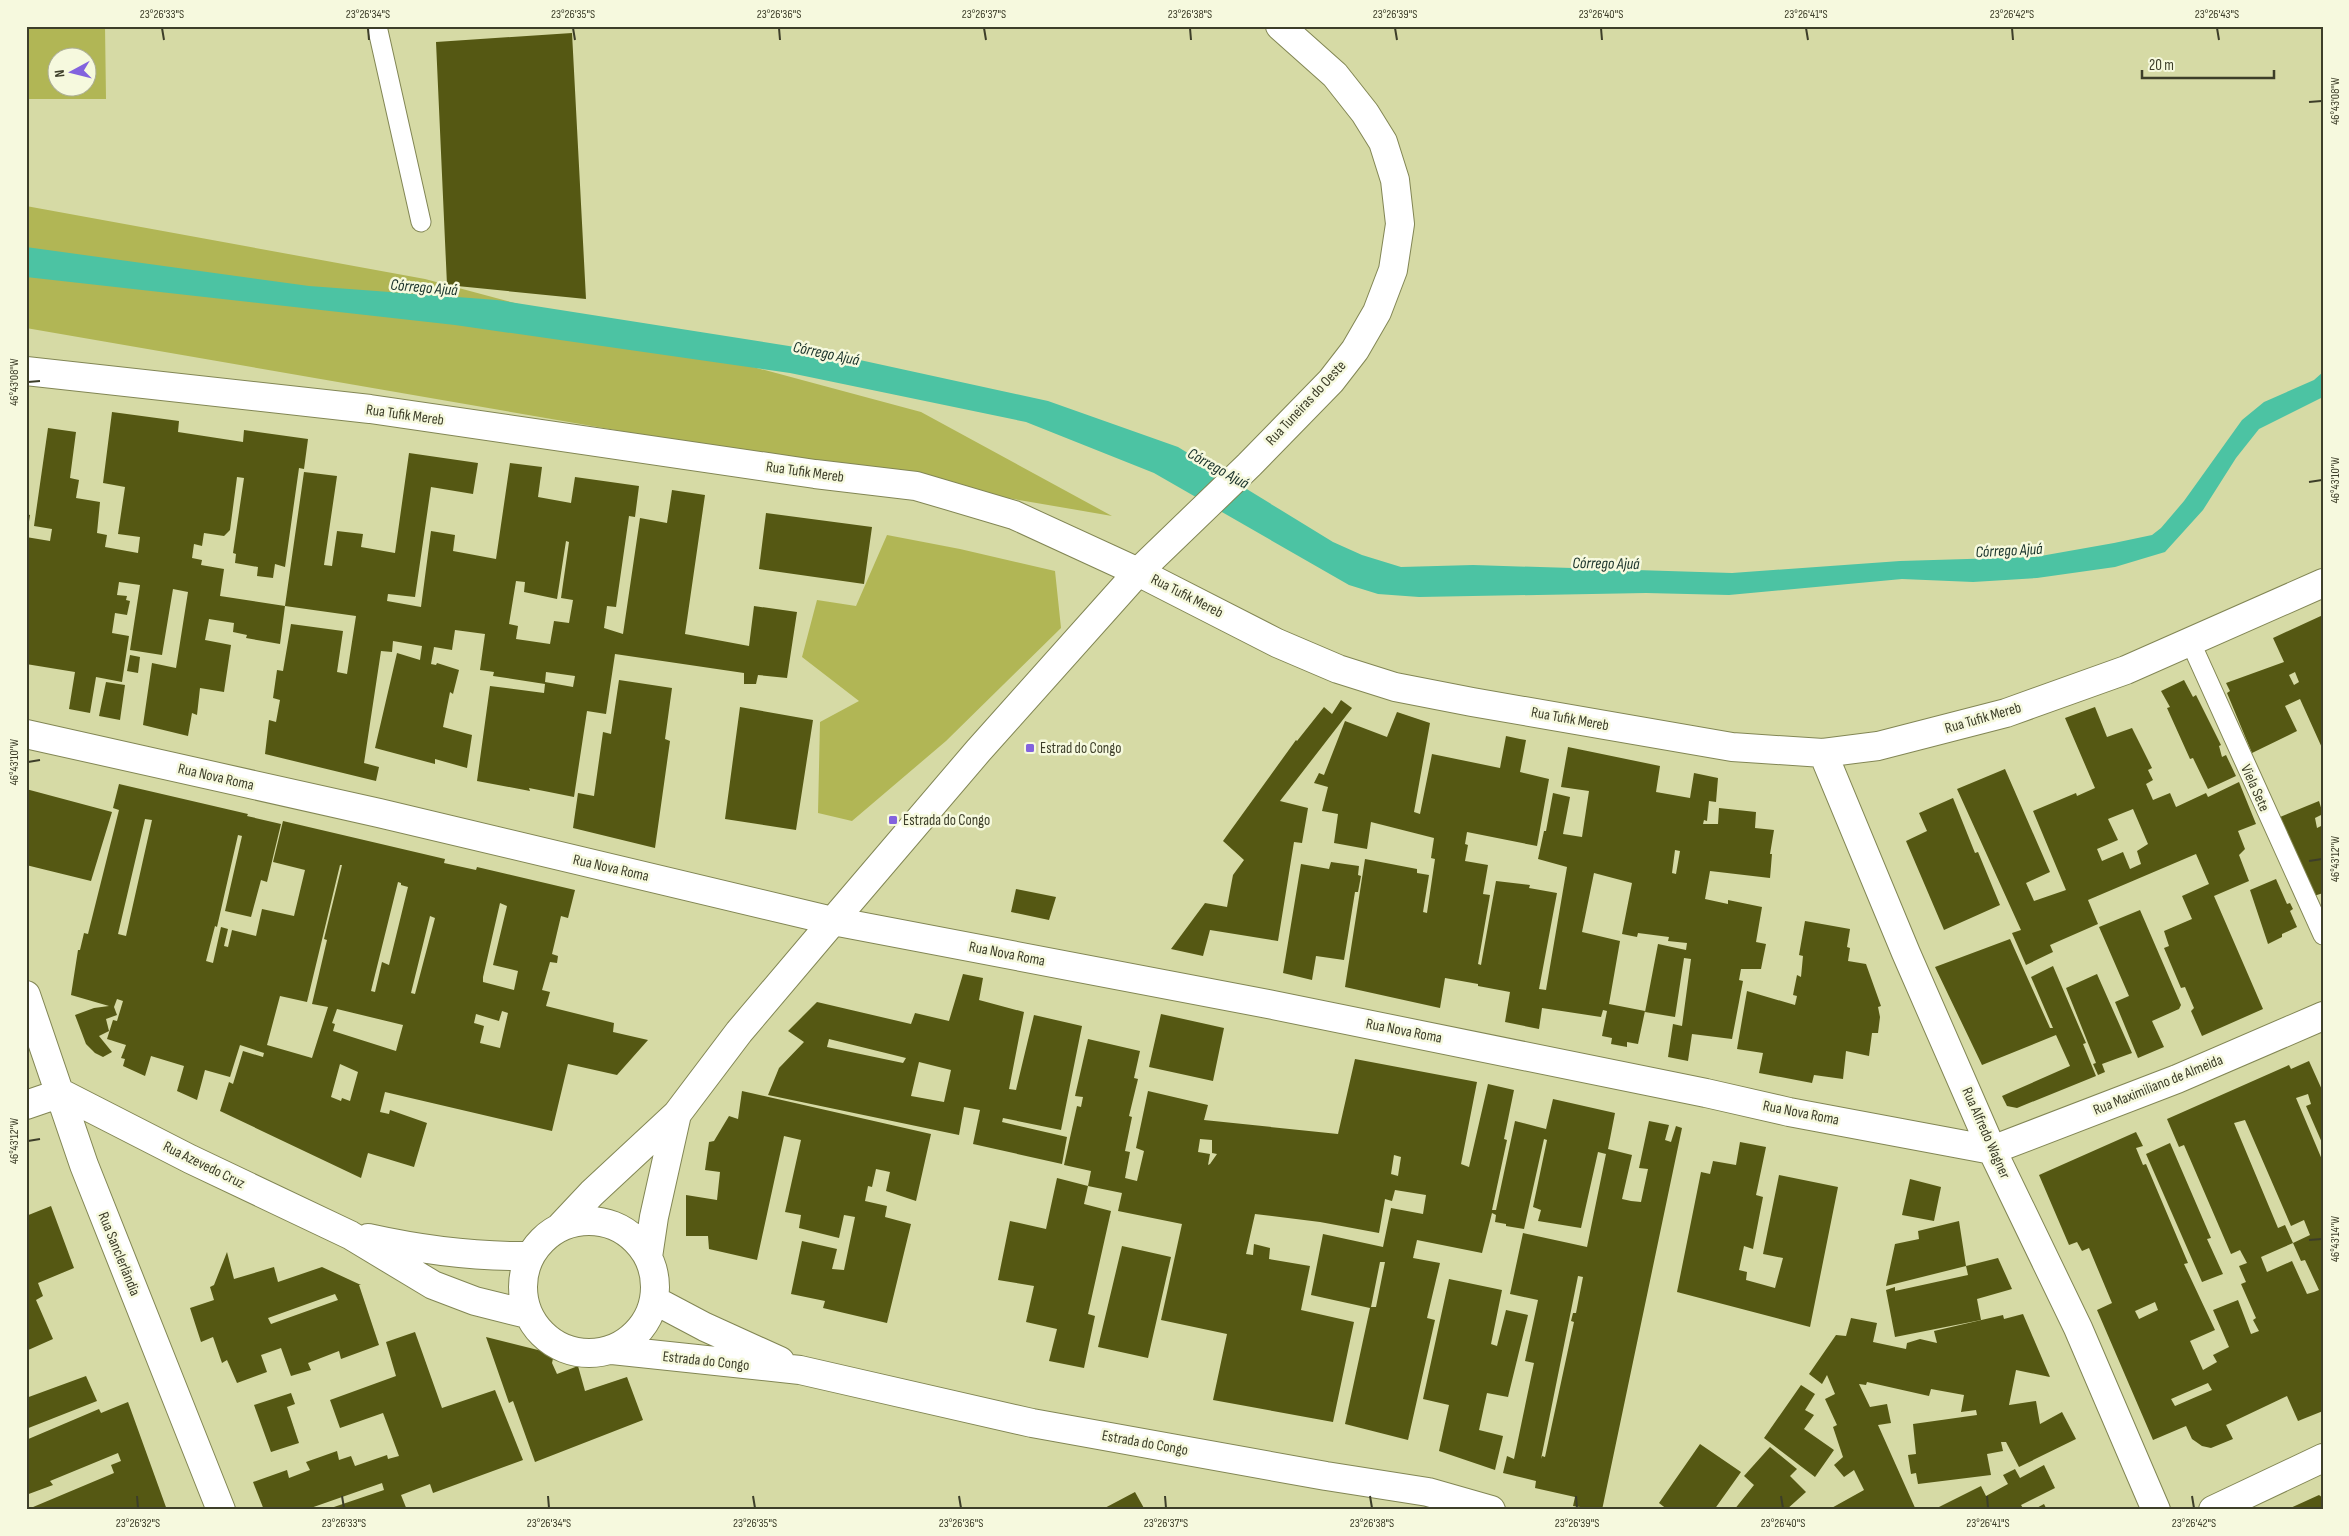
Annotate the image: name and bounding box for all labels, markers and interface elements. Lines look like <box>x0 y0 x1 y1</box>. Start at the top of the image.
text: 23°26'33"S <box>140 7 184 22</box>
text: 23°26'34"S <box>346 7 390 22</box>
text: 23°26'35"S <box>551 7 595 22</box>
text: 23°26'36"S <box>757 7 801 22</box>
text: 23°26'37"S <box>962 7 1006 22</box>
text: 23°26'38"S <box>1168 7 1212 22</box>
text: 23°26'39"S <box>1373 7 1417 22</box>
text: 23°26'40"S <box>1579 7 1623 22</box>
text: 23°26'41"S <box>1784 7 1828 22</box>
text: 23°26'42"S <box>1990 7 2034 22</box>
text: 23°26'43"S <box>2195 7 2239 22</box>
north arrow <box>48 48 98 98</box>
scale bar <box>2142 48 2274 80</box>
text: 20 m <box>2149 56 2174 75</box>
text: N <box>51 69 68 78</box>
text: 46°43'08"W <box>2328 77 2343 125</box>
water label: Córrego Ajuá <box>390 276 459 300</box>
water label: Córrego Ajuá <box>791 338 861 370</box>
street label: Rua Tuneiras do Oeste <box>1262 356 1350 450</box>
text: 46°43'08"W <box>7 358 22 406</box>
street label: Rua Tufik Mereb <box>365 400 445 430</box>
water label: Córrego Ajuá <box>1184 444 1252 494</box>
street label: Rua Tufik Mereb <box>765 457 845 487</box>
text: 46°43'10"W <box>2328 457 2343 503</box>
water label: Córrego Ajuá <box>1975 540 2044 562</box>
water label: Córrego Ajuá <box>1572 554 1640 574</box>
street label: Rua Tufik Mereb <box>1148 570 1226 622</box>
street label: Rua Tufik Mereb <box>1943 698 2023 738</box>
street label: Rua Tufik Mereb <box>1530 703 1610 735</box>
text: 46°43'10"W <box>7 739 22 785</box>
place label: Estrad do Congo <box>1040 739 1121 758</box>
marker: Estrad do Congo <box>1024 742 1036 754</box>
street label: Rua Nova Roma <box>176 759 256 795</box>
street label: Viela Sete <box>2236 762 2274 814</box>
place label: Estrada do Congo <box>903 811 990 830</box>
marker: Estrada do Congo <box>887 814 899 826</box>
text: 46°43'12"W <box>2328 836 2343 882</box>
street label: Rua Nova Roma <box>571 850 651 886</box>
street label: Rua Nova Roma <box>967 937 1047 971</box>
street label: Rua Nova Roma <box>1364 1014 1444 1048</box>
street label: Rua Maximiliano de Almeida <box>2090 1050 2226 1120</box>
street label: Rua Alfredo Wagner <box>1957 1084 2015 1182</box>
street label: Rua Nova Roma <box>1761 1096 1841 1130</box>
text: 46°43'12"W <box>7 1118 22 1164</box>
street label: Rua Azevedo Cruz <box>160 1137 249 1193</box>
street label: Rua Sanclerlândia <box>94 1209 145 1299</box>
text: 46°43'14"W <box>2328 1216 2343 1262</box>
street label: Estrada do Congo <box>662 1347 750 1375</box>
street label: Estrada do Congo <box>1100 1426 1190 1460</box>
text: 23°26'32"S <box>116 1516 160 1531</box>
text: 23°26'33"S <box>322 1516 366 1531</box>
text: 23°26'34"S <box>527 1516 571 1531</box>
text: 23°26'35"S <box>733 1516 777 1531</box>
text: 23°26'36"S <box>939 1516 983 1531</box>
text: 23°26'37"S <box>1144 1516 1188 1531</box>
text: 23°26'38"S <box>1350 1516 1394 1531</box>
text: 23°26'39"S <box>1555 1516 1599 1531</box>
text: 23°26'40"S <box>1761 1516 1805 1531</box>
text: 23°26'41"S <box>1966 1516 2010 1531</box>
text: 23°26'42"S <box>2172 1516 2216 1531</box>

